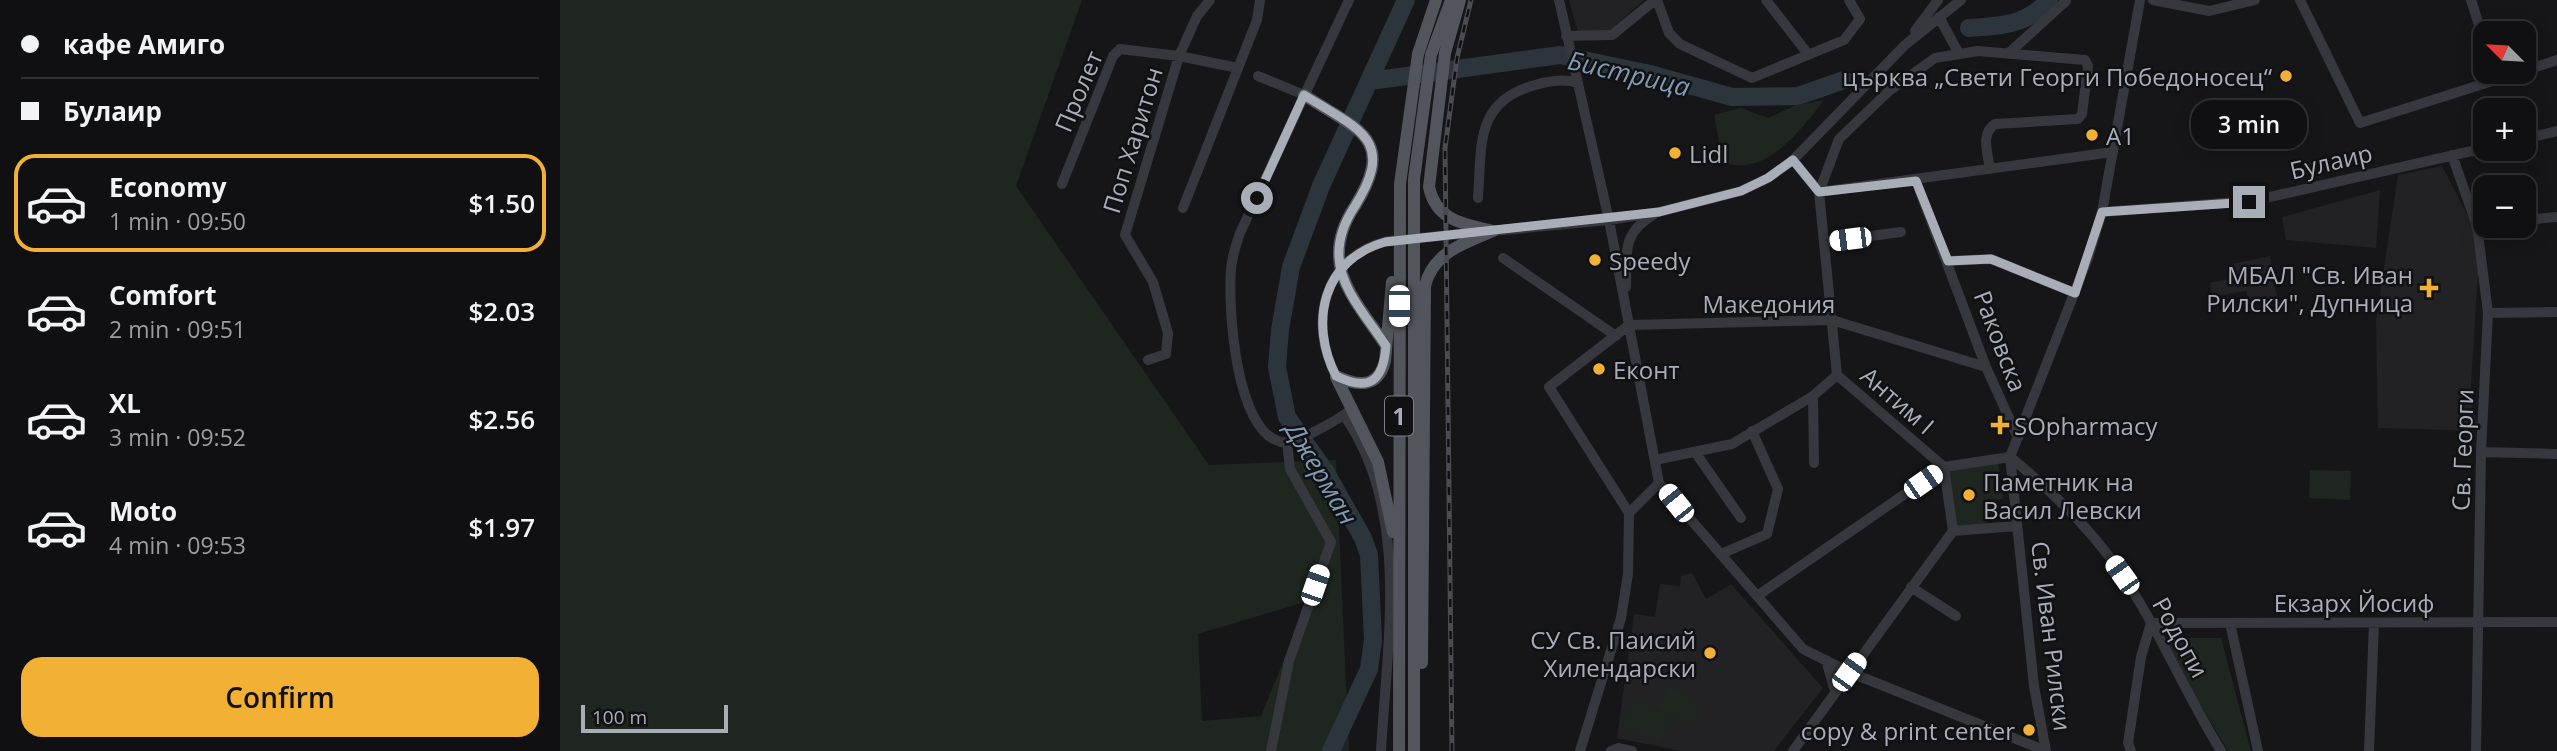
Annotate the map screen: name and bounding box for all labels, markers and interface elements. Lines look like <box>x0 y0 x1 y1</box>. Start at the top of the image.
north arrow <box>2473 21 2536 84</box>
map controls <box>2473 21 2536 238</box>
text: кафе Амиго <box>63 26 225 62</box>
water label: Бистрица <box>1564 41 1694 105</box>
street label: Пролет <box>1046 45 1110 137</box>
place label: църква „Свети Георги Победоносец“ <box>1842 60 2273 93</box>
street label: Поп Харитон <box>1094 63 1170 217</box>
marker: църква „Свети Георги Победоносец“ <box>2278 68 2294 84</box>
text: Булаир <box>63 93 162 129</box>
button: + <box>2473 98 2536 161</box>
callout: 3 min <box>2191 100 2307 150</box>
text: 3 min <box>2218 108 2280 140</box>
place label: A1 <box>2106 119 2135 152</box>
marker: A1 <box>2084 127 2100 143</box>
street label: Булаир <box>2287 136 2375 186</box>
place label: Lidl <box>1689 137 1728 170</box>
marker: Lidl <box>1667 145 1683 161</box>
text: Economy <box>109 169 227 205</box>
icon: car <box>25 172 88 235</box>
button: − <box>2473 175 2536 238</box>
route start <box>1241 182 1273 214</box>
text: $1.50 <box>468 185 535 221</box>
route end <box>2233 186 2265 218</box>
text: 1 min · 09:50 <box>109 205 246 237</box>
car <box>1828 226 1873 252</box>
place label: Speedy <box>1609 244 1691 277</box>
marker: Speedy <box>1587 252 1603 268</box>
place label: МБАЛ "Св. Иван Рилски", Дупница <box>2206 258 2413 319</box>
text: Comfort <box>109 277 216 313</box>
marker: МБАЛ "Св. Иван Рилски", Дупница <box>2419 278 2439 298</box>
icon: car <box>25 280 88 343</box>
car <box>1389 285 1410 327</box>
street label: Раковска <box>1967 286 2035 396</box>
street label: Македония <box>1703 287 1835 320</box>
text: $2.03 <box>468 293 535 329</box>
text: 2 min · 09:51 <box>109 313 246 345</box>
place label: Еконт <box>1613 353 1680 386</box>
street label: Антим I <box>1854 359 1942 441</box>
marker: Еконт <box>1591 361 1607 377</box>
text: XL <box>109 385 141 421</box>
icon: car <box>25 388 88 451</box>
street label: Св. Георги <box>2443 388 2481 512</box>
road number: 1 <box>1385 396 1413 436</box>
text: $2.56 <box>468 401 535 437</box>
place label: SOpharmacy <box>2014 409 2158 442</box>
water label: Джерман <box>1276 412 1367 531</box>
marker: SOpharmacy <box>1992 417 2008 433</box>
text: 3 min · 09:52 <box>109 421 246 453</box>
car <box>1900 461 1947 503</box>
place label: Паметник на Васил Левски <box>1983 465 2142 526</box>
car <box>1655 480 1698 526</box>
marker: Паметник на Васил Левски <box>1961 487 1977 503</box>
text: Moto <box>109 493 177 529</box>
icon: car <box>25 496 88 559</box>
text: $1.97 <box>468 509 535 545</box>
text: 4 min · 09:53 <box>109 529 246 561</box>
street label: Св. Иван Рилски <box>2024 539 2080 733</box>
car <box>2102 552 2143 598</box>
car <box>1299 562 1332 608</box>
street label: Екзарх Йосиф <box>2274 586 2434 619</box>
street label: Родопи <box>2145 591 2217 683</box>
place label: СУ Св. Паисий Хилендарски <box>1530 623 1696 684</box>
marker: СУ Св. Паисий Хилендарски <box>1702 645 1718 661</box>
car <box>1829 649 1870 695</box>
button: Confirm <box>21 657 539 737</box>
scale bar <box>581 702 728 734</box>
text: 100 m <box>592 704 647 730</box>
place label: copy & print center <box>1801 714 2015 747</box>
marker: copy & print center <box>2021 722 2037 738</box>

